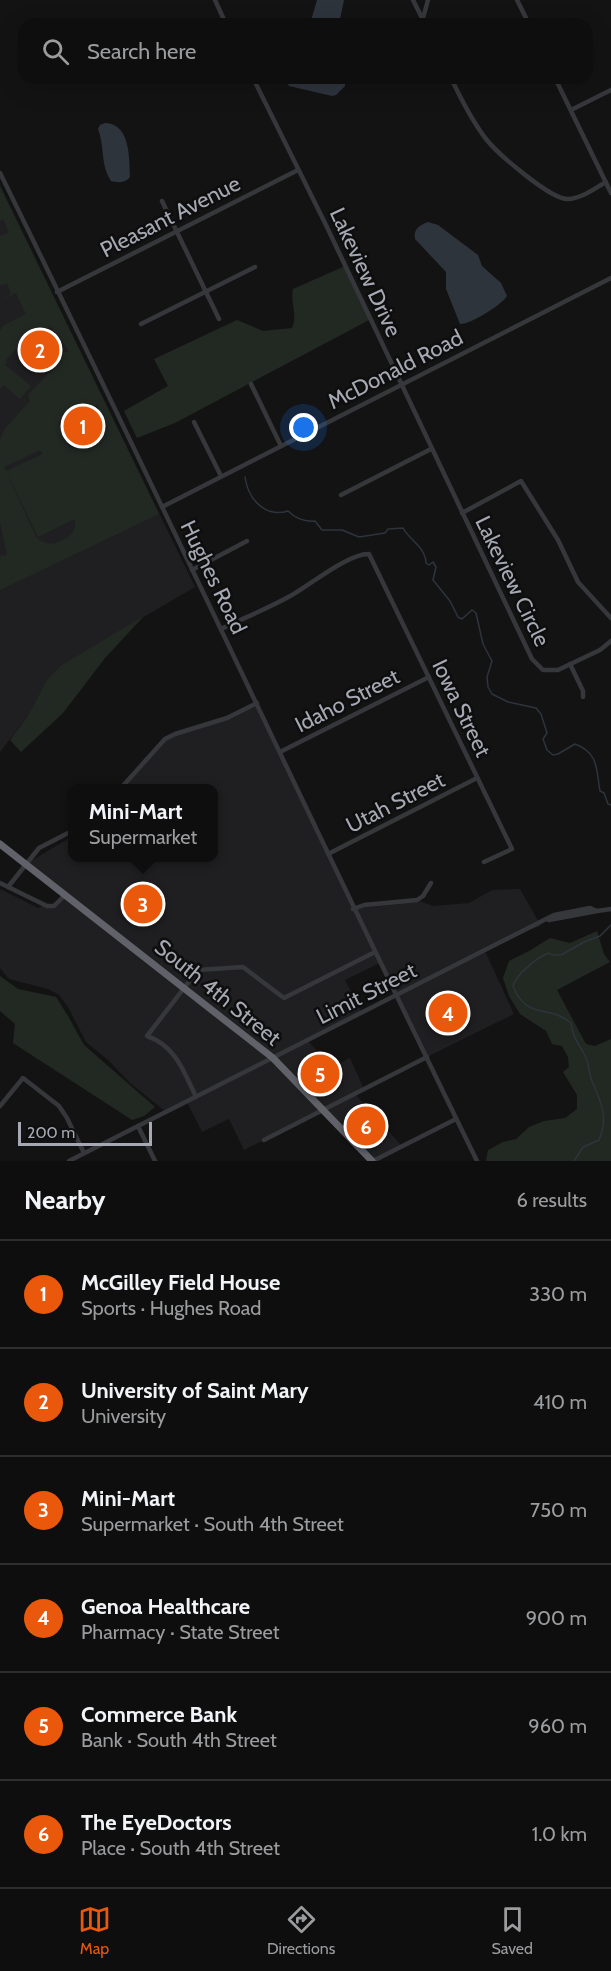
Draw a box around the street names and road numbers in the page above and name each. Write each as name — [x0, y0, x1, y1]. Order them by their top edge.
street label: Pleasant Avenue — [96, 170, 245, 263]
street label: Lakeview Drive — [324, 203, 407, 341]
street label: McDonald Road — [323, 324, 467, 415]
street label: Lakeview Circle — [469, 512, 556, 651]
street label: Hughes Road — [175, 516, 253, 638]
street label: Iowa Street — [426, 655, 497, 762]
street label: Idaho Street — [290, 662, 404, 738]
street label: Utah Street — [341, 766, 450, 839]
street label: South 4th Street — [149, 933, 287, 1052]
street label: Limit Street — [312, 957, 421, 1030]

